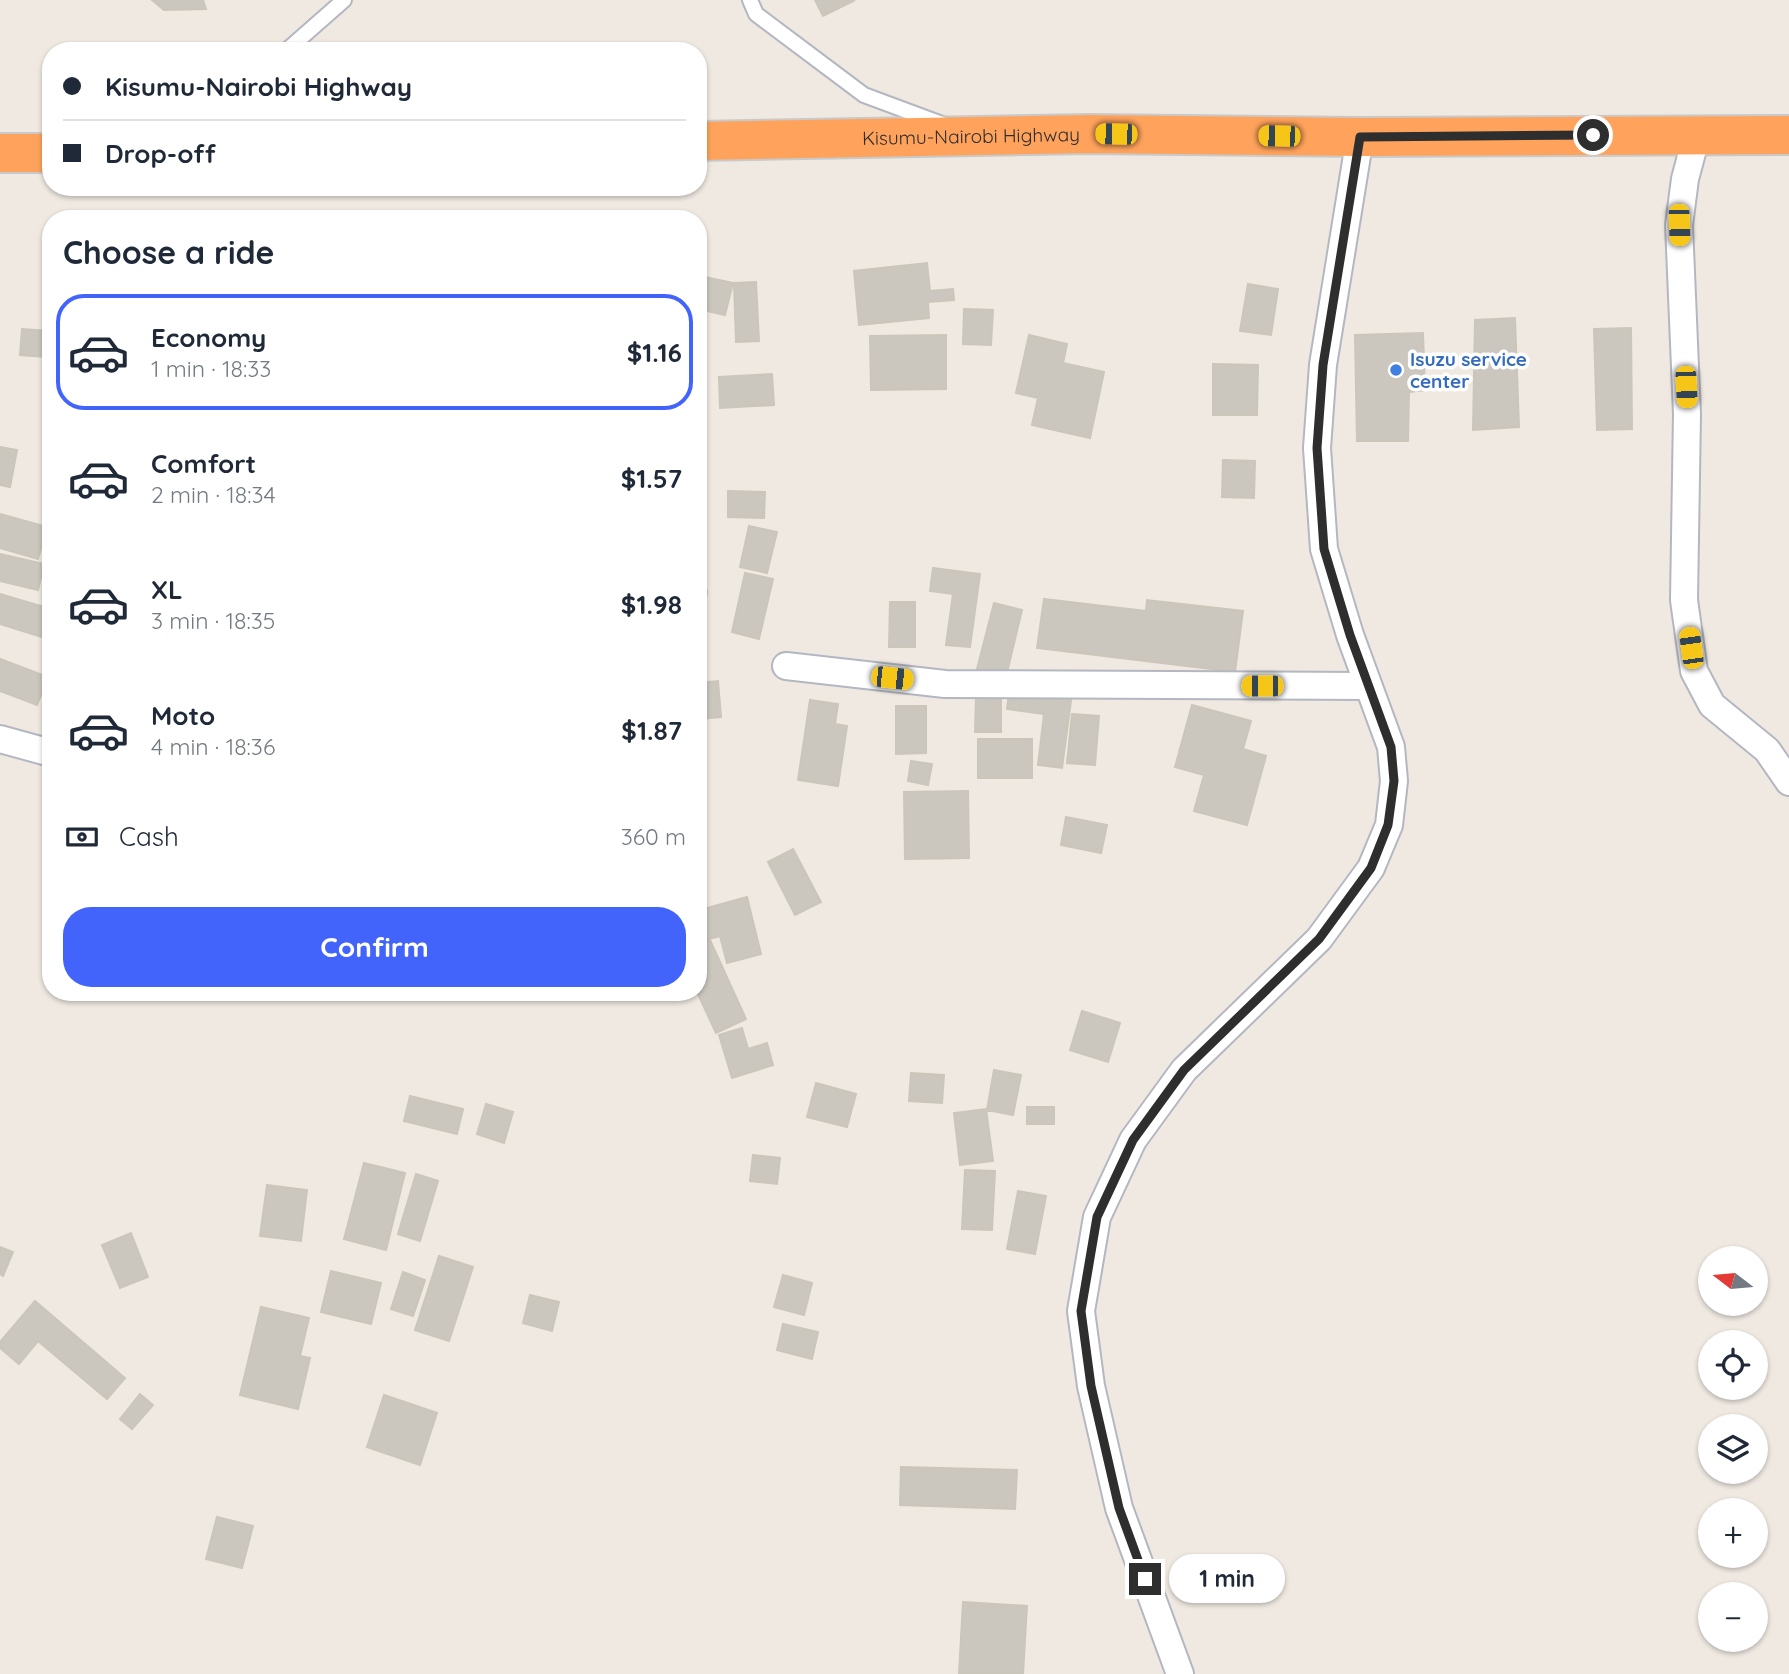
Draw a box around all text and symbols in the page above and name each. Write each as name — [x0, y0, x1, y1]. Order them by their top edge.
text: Kisumu-Nairobi Highway — [105, 70, 412, 103]
route start — [1577, 119, 1609, 151]
street label: Kisumu-Nairobi Highway — [862, 122, 1080, 150]
car — [1095, 123, 1138, 145]
car — [1258, 125, 1301, 147]
text: Drop-off — [105, 137, 216, 170]
car — [1668, 204, 1691, 246]
text: Choose a ride — [63, 232, 275, 272]
icon: car — [67, 321, 130, 384]
text: Economy — [151, 321, 266, 354]
text: $1.16 — [627, 336, 682, 369]
place label: Isuzu service center — [1410, 347, 1527, 393]
text: 1 min · 18:33 — [151, 354, 271, 383]
marker: Isuzu service center — [1388, 362, 1404, 378]
car — [1675, 365, 1698, 409]
icon: car — [67, 447, 130, 510]
text: Comfort — [151, 447, 256, 480]
text: $1.57 — [621, 462, 682, 495]
text: 2 min · 18:34 — [151, 480, 276, 509]
icon: car — [67, 573, 130, 636]
text: XL — [151, 573, 183, 606]
text: $1.98 — [621, 588, 682, 621]
text: 3 min · 18:35 — [151, 606, 275, 635]
car — [1678, 626, 1705, 670]
car — [871, 665, 914, 691]
car — [1242, 676, 1284, 697]
icon: car — [67, 699, 130, 762]
text: Moto — [151, 699, 215, 732]
text: $1.87 — [621, 714, 682, 747]
text: 4 min · 18:36 — [151, 732, 275, 761]
icon: cash — [63, 818, 101, 856]
text: Cash — [119, 820, 179, 853]
text: 360 m — [621, 822, 686, 851]
button: Confirm — [63, 907, 686, 987]
north arrow — [1698, 1246, 1768, 1316]
map controls — [1698, 1246, 1768, 1652]
button: locate — [1698, 1330, 1768, 1400]
button: layers — [1698, 1414, 1768, 1484]
button: + — [1698, 1498, 1768, 1568]
callout: 1 min — [1170, 1554, 1285, 1604]
route end — [1129, 1563, 1161, 1595]
text: 1 min — [1199, 1564, 1255, 1593]
button: − — [1698, 1582, 1768, 1652]

